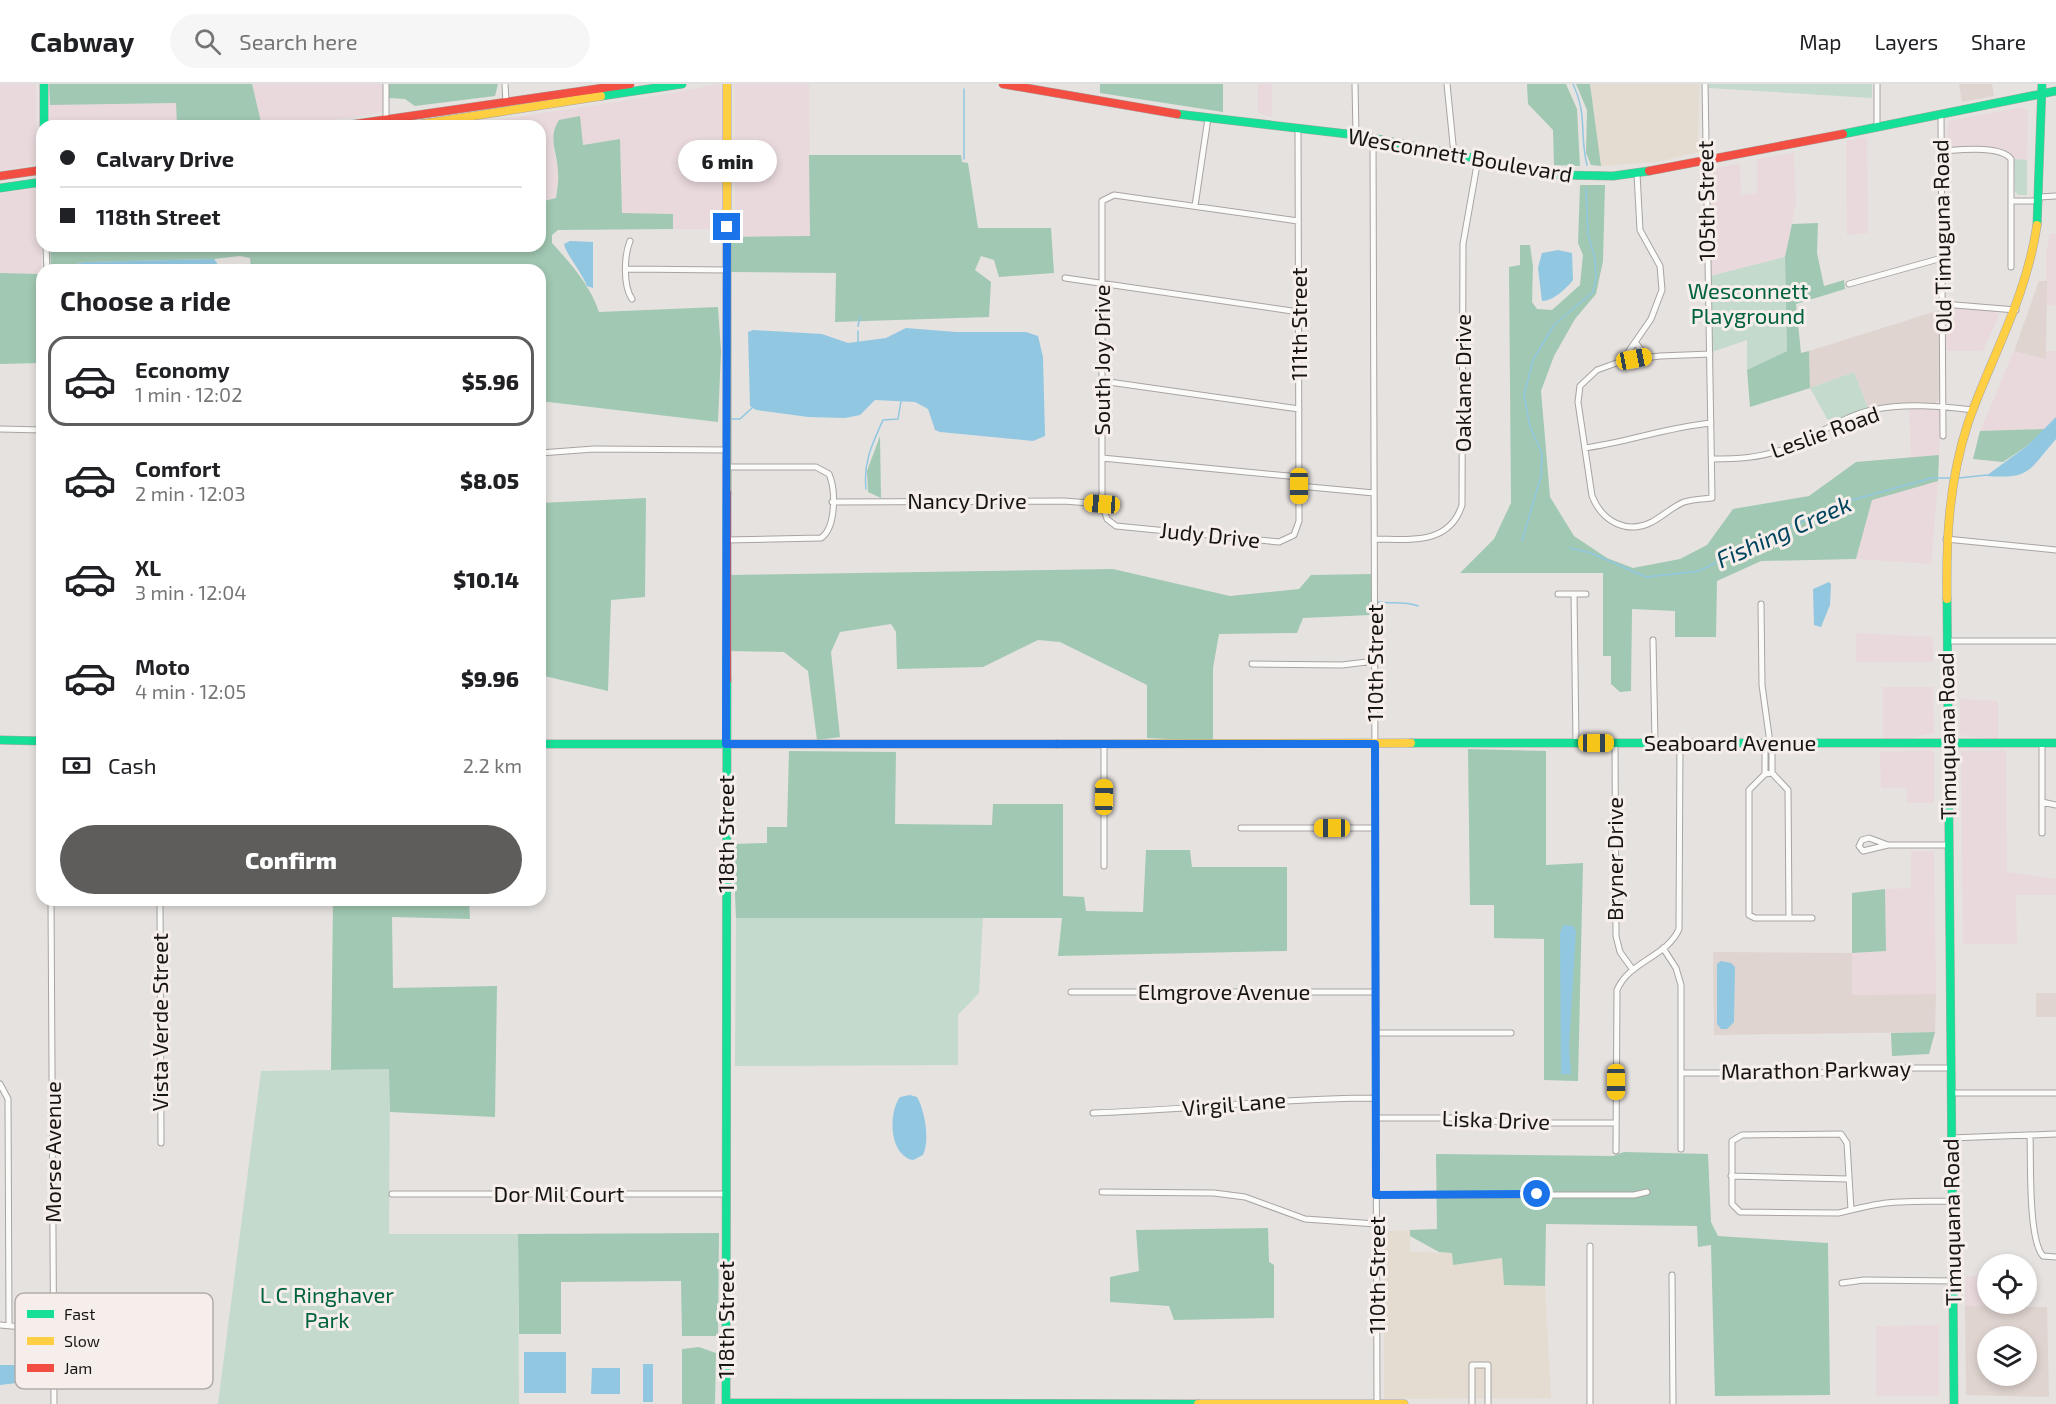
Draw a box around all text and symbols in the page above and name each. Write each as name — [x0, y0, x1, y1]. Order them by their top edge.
search box — [170, 14, 590, 68]
text: Cabway — [30, 24, 134, 58]
icon: search — [191, 25, 224, 58]
text: Search here — [239, 28, 357, 54]
text: Map — [1799, 29, 1841, 54]
text: Layers — [1874, 29, 1938, 54]
text: Share — [1971, 29, 2026, 54]
street label: Wesconnett Boulevard — [1346, 121, 1574, 187]
street label: Old Timuguna Road — [1926, 139, 1956, 333]
callout: 6 min — [678, 140, 777, 182]
street label: 105th Street — [1691, 140, 1719, 262]
text: Calvary Drive — [96, 145, 234, 171]
text: 6 min — [702, 149, 753, 173]
text: 118th Street — [96, 203, 221, 229]
route end — [713, 213, 740, 240]
street label: 111th Street — [1285, 267, 1311, 381]
park label: Wesconnett Playground — [1688, 277, 1808, 328]
text: Choose a ride — [60, 284, 231, 316]
street label: South Joy Drive — [1088, 284, 1114, 436]
street label: Oaklane Drive — [1449, 314, 1475, 452]
car — [1615, 347, 1653, 371]
icon: car — [63, 354, 117, 408]
text: Economy — [135, 356, 230, 382]
text: $5.96 — [462, 368, 519, 394]
text: 1 min · 12:02 — [135, 382, 242, 406]
street label: Leslie Road — [1767, 399, 1882, 463]
icon: car — [63, 453, 117, 507]
text: Comfort — [135, 455, 220, 481]
text: $8.05 — [460, 467, 519, 493]
car — [1290, 468, 1308, 504]
text: 2 min · 12:03 — [135, 481, 246, 505]
street label: Nancy Drive — [907, 487, 1027, 513]
water label: Fishing Creek — [1711, 488, 1855, 573]
car — [1083, 494, 1121, 514]
street label: Judy Drive — [1159, 516, 1262, 552]
icon: car — [63, 552, 117, 606]
text: XL — [135, 554, 161, 580]
text: $10.14 — [453, 566, 519, 592]
text: 3 min · 12:04 — [135, 580, 247, 604]
street label: 110th Street — [1361, 604, 1387, 722]
icon: car — [63, 651, 117, 705]
street label: Timuquana Road — [1932, 652, 1960, 820]
text: Moto — [135, 653, 190, 679]
text: $9.96 — [461, 665, 519, 691]
text: 4 min · 12:05 — [135, 679, 246, 703]
street label: Seaboard Avenue — [1644, 729, 1816, 755]
car — [1578, 734, 1614, 752]
icon: cash — [60, 749, 93, 782]
text: Cash — [108, 752, 157, 778]
text: 2.2 km — [463, 753, 522, 777]
street label: 118th Street — [712, 775, 738, 893]
car — [1095, 779, 1113, 815]
street label: Bryner Drive — [1601, 797, 1627, 921]
car — [1314, 819, 1350, 837]
button: Confirm — [60, 825, 522, 894]
street label: Vista Verde Street — [146, 933, 172, 1111]
street label: Elmgrove Avenue — [1138, 978, 1310, 1004]
street label: Marathon Parkway — [1721, 1054, 1912, 1084]
car — [1607, 1064, 1625, 1100]
street label: Morse Avenue — [39, 1081, 65, 1223]
street label: Virgil Lane — [1181, 1086, 1287, 1120]
street label: Liska Drive — [1441, 1104, 1551, 1134]
street label: Timuquana Road — [1937, 1138, 1965, 1306]
street label: Dor Mil Court — [494, 1180, 624, 1206]
route start — [1523, 1180, 1550, 1207]
street label: 110th Street — [1363, 1216, 1389, 1334]
map controls — [1977, 1254, 2037, 1386]
button: locate — [1977, 1254, 2037, 1314]
street label: 118th Street — [712, 1261, 738, 1379]
park label: L C Ringhaver Park — [260, 1281, 394, 1332]
legend — [15, 1293, 213, 1389]
text: Fast — [64, 1304, 95, 1323]
button: layers — [1977, 1326, 2037, 1386]
text: Slow — [64, 1331, 100, 1350]
text: Jam — [64, 1358, 92, 1377]

